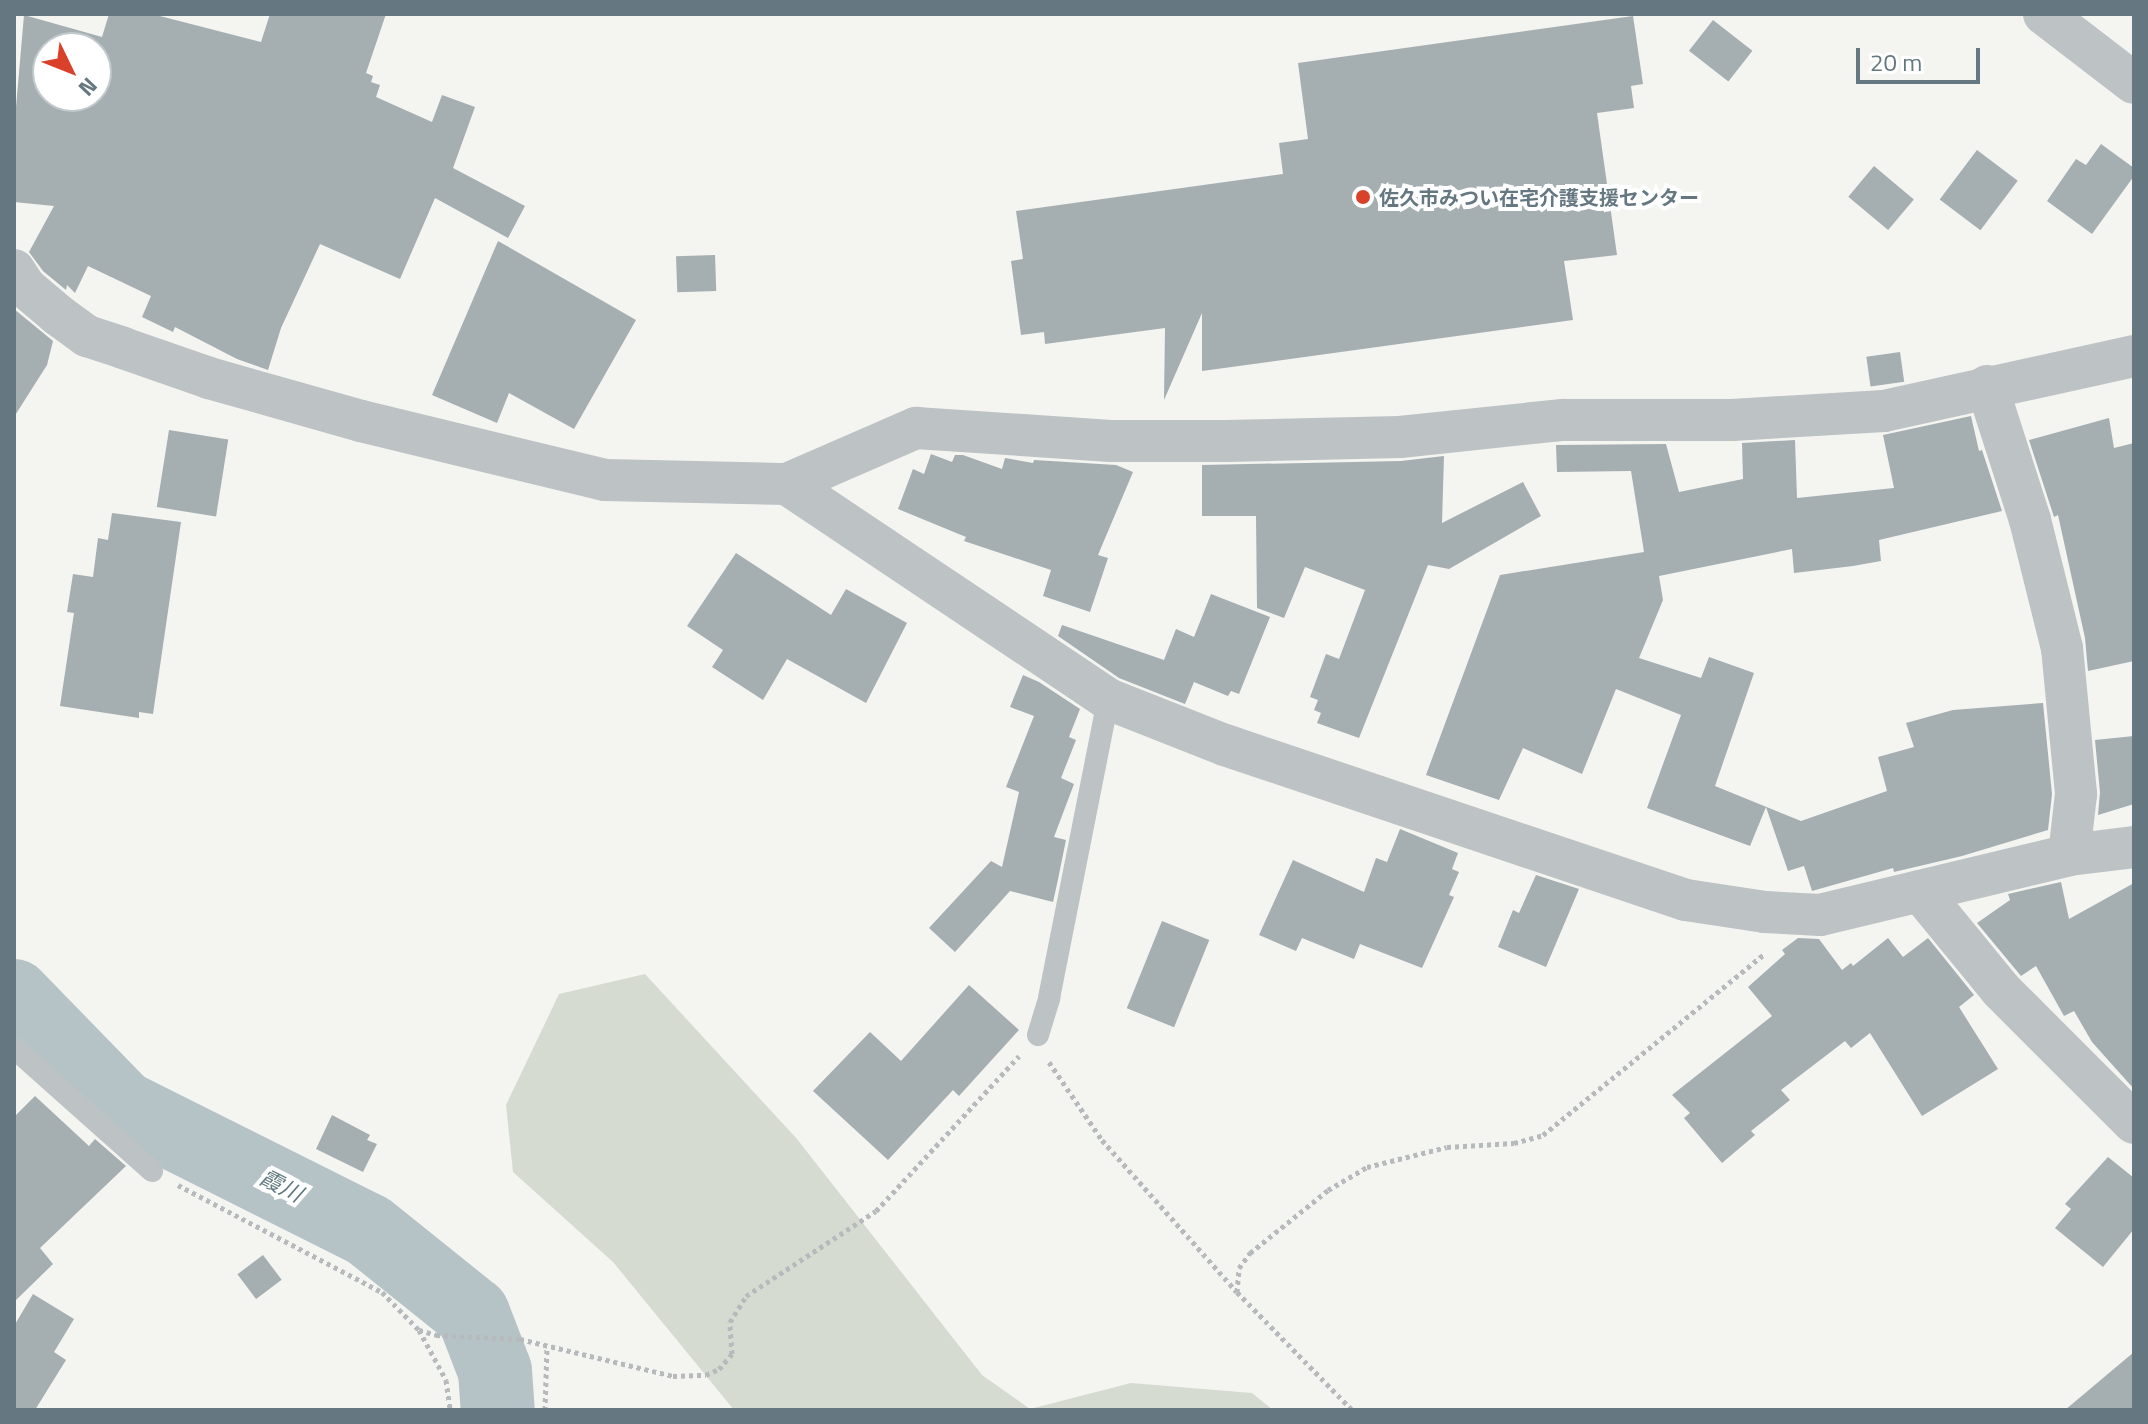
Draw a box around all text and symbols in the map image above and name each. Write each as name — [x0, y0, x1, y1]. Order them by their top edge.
north arrow — [32, 32, 112, 112]
scale bar — [1860, 32, 1984, 82]
text: 20 m — [1870, 44, 1922, 80]
text: N — [70, 70, 106, 104]
place label: 佐久市みつい在宅介護支援センター — [1379, 185, 1699, 209]
marker: 佐久市みつい在宅介護支援センター — [1354, 188, 1372, 206]
water label: 霞川 — [255, 1164, 307, 1208]

